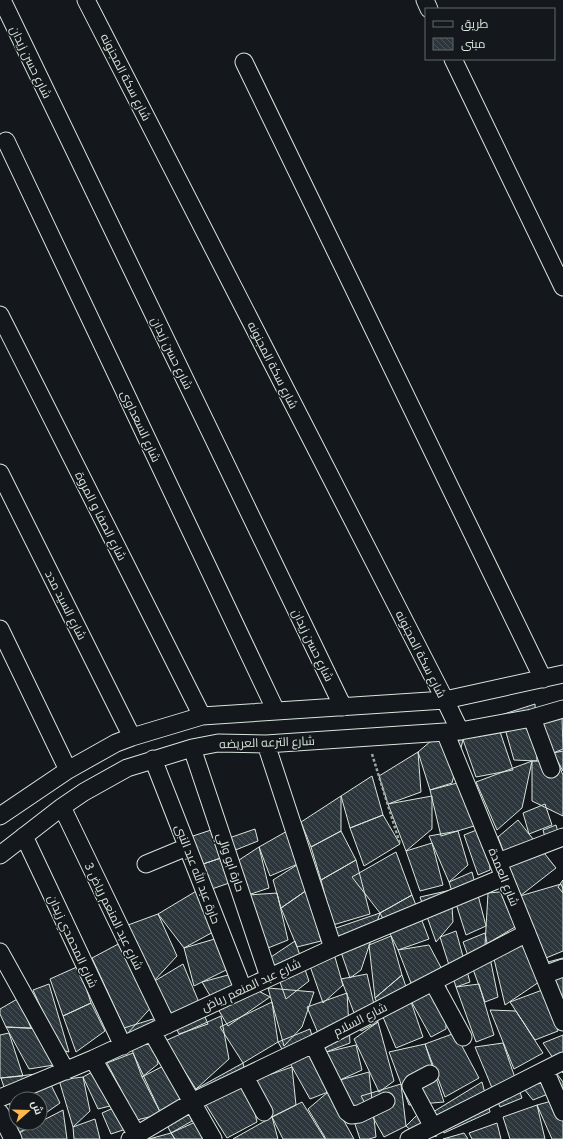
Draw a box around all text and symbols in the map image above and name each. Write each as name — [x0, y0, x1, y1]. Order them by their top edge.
legend — [425, 8, 555, 60]
text: طريق — [461, 16, 489, 31]
street label: شارع حسن زيدان — [6, 23, 55, 101]
street label: شارع سكة المجنونه — [97, 31, 155, 124]
text: مبنى — [461, 36, 486, 51]
street label: شارع حسن زيدان — [147, 314, 196, 392]
street label: شارع سكة المجنونه — [244, 319, 302, 412]
street label: شارع السعداوى — [117, 388, 164, 465]
street label: شارع الصفا و المروة — [71, 469, 130, 564]
street label: شارع السيد مدد — [41, 568, 90, 643]
street label: شارع حسن زيدان — [288, 606, 337, 684]
street label: شارع سكة المجنونه — [392, 608, 450, 701]
street label: شارع الترعه العريضه — [219, 733, 315, 752]
street label: حارة عبد الله عبد النبى — [172, 822, 224, 926]
street label: حارة ابو والي — [211, 831, 248, 894]
street label: شارع العمدة — [485, 846, 523, 909]
street label: شارع عبد المنعم رياض 3 — [81, 860, 147, 973]
street label: شارع المحمدي زيدان — [42, 892, 101, 991]
street label: شارع عبد المنعم رياض — [199, 955, 303, 1015]
street label: شارع السلام — [331, 999, 390, 1040]
north arrow — [8, 1091, 48, 1131]
text: ش — [28, 1099, 46, 1117]

